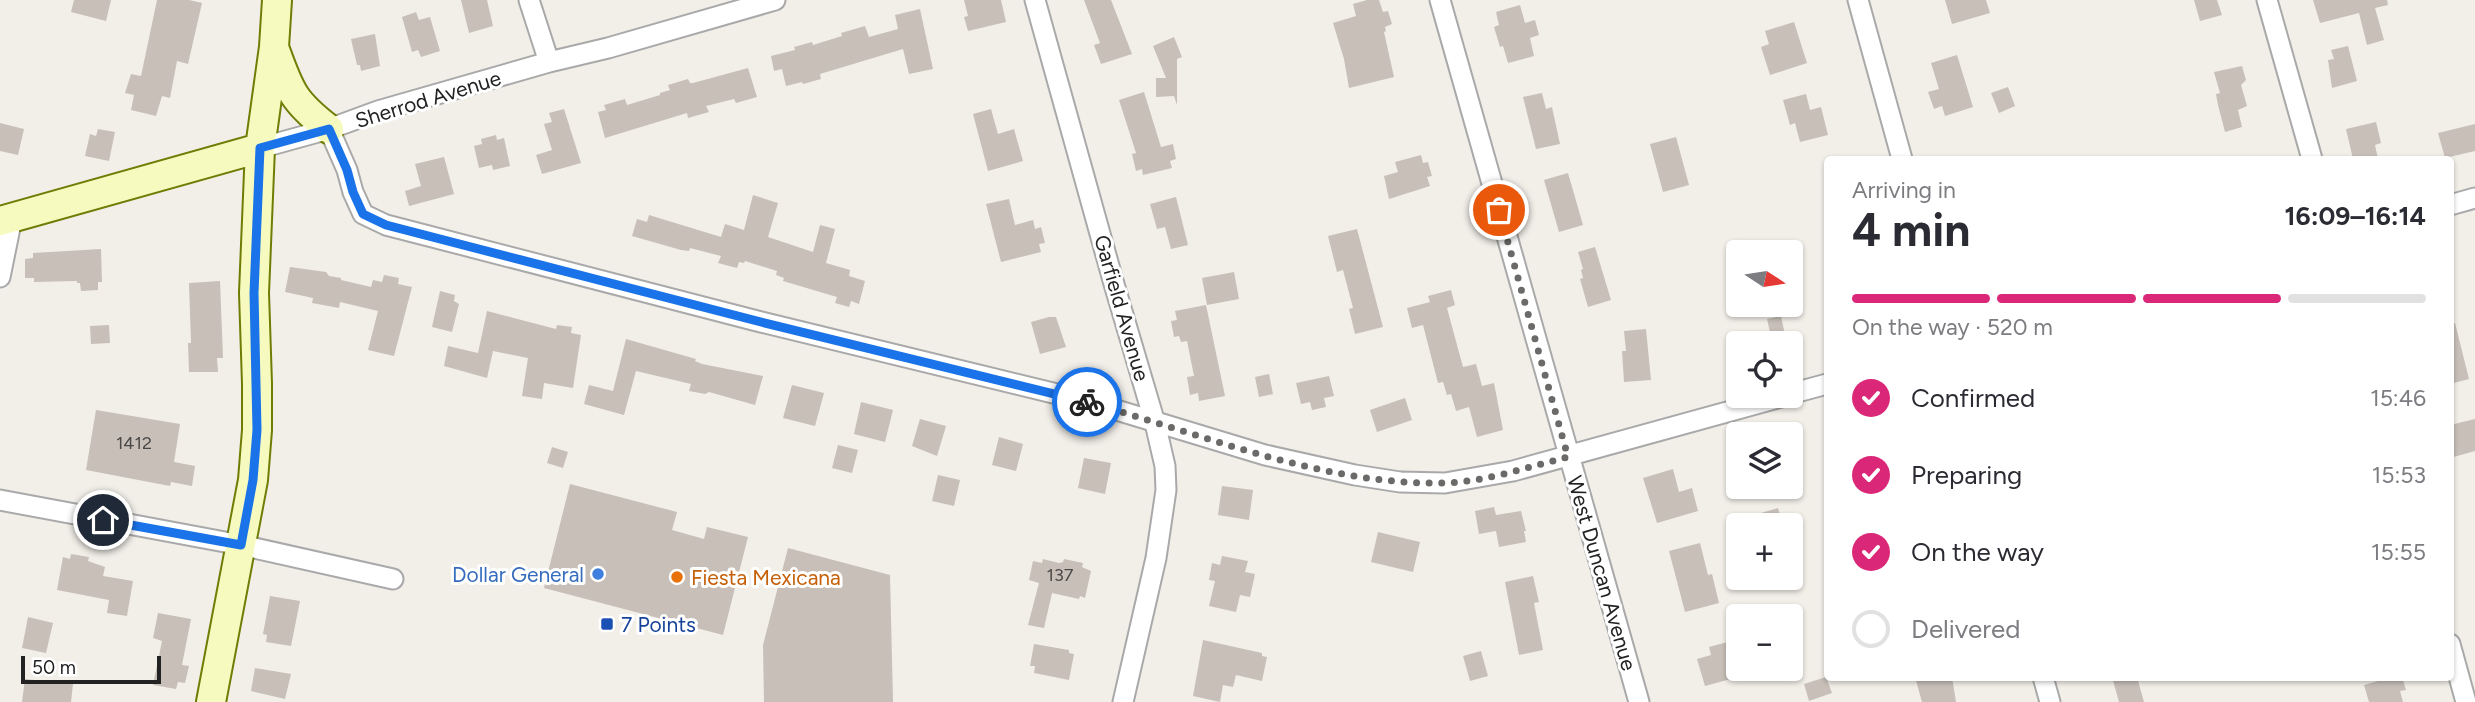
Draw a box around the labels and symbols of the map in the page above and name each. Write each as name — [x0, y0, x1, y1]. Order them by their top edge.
street label: Sherrod Avenue — [352, 65, 504, 133]
pin — [1469, 180, 1529, 240]
street label: Garfield Avenue — [1089, 232, 1155, 384]
north arrow — [1726, 240, 1802, 317]
courier — [1052, 367, 1122, 437]
house number: 1412 — [116, 432, 152, 454]
street label: West Duncan Avenue — [1562, 473, 1642, 673]
pin — [73, 490, 133, 550]
place label: Dollar General — [452, 562, 584, 587]
house number: 137 — [1047, 564, 1074, 586]
place label: Fiesta Mexicana — [691, 565, 841, 590]
marker: Dollar General — [590, 566, 606, 582]
marker: Fiesta Mexicana — [669, 569, 685, 585]
place label: 7 Points — [621, 612, 696, 637]
marker: 7 Points — [599, 616, 615, 632]
scale bar — [21, 653, 161, 685]

